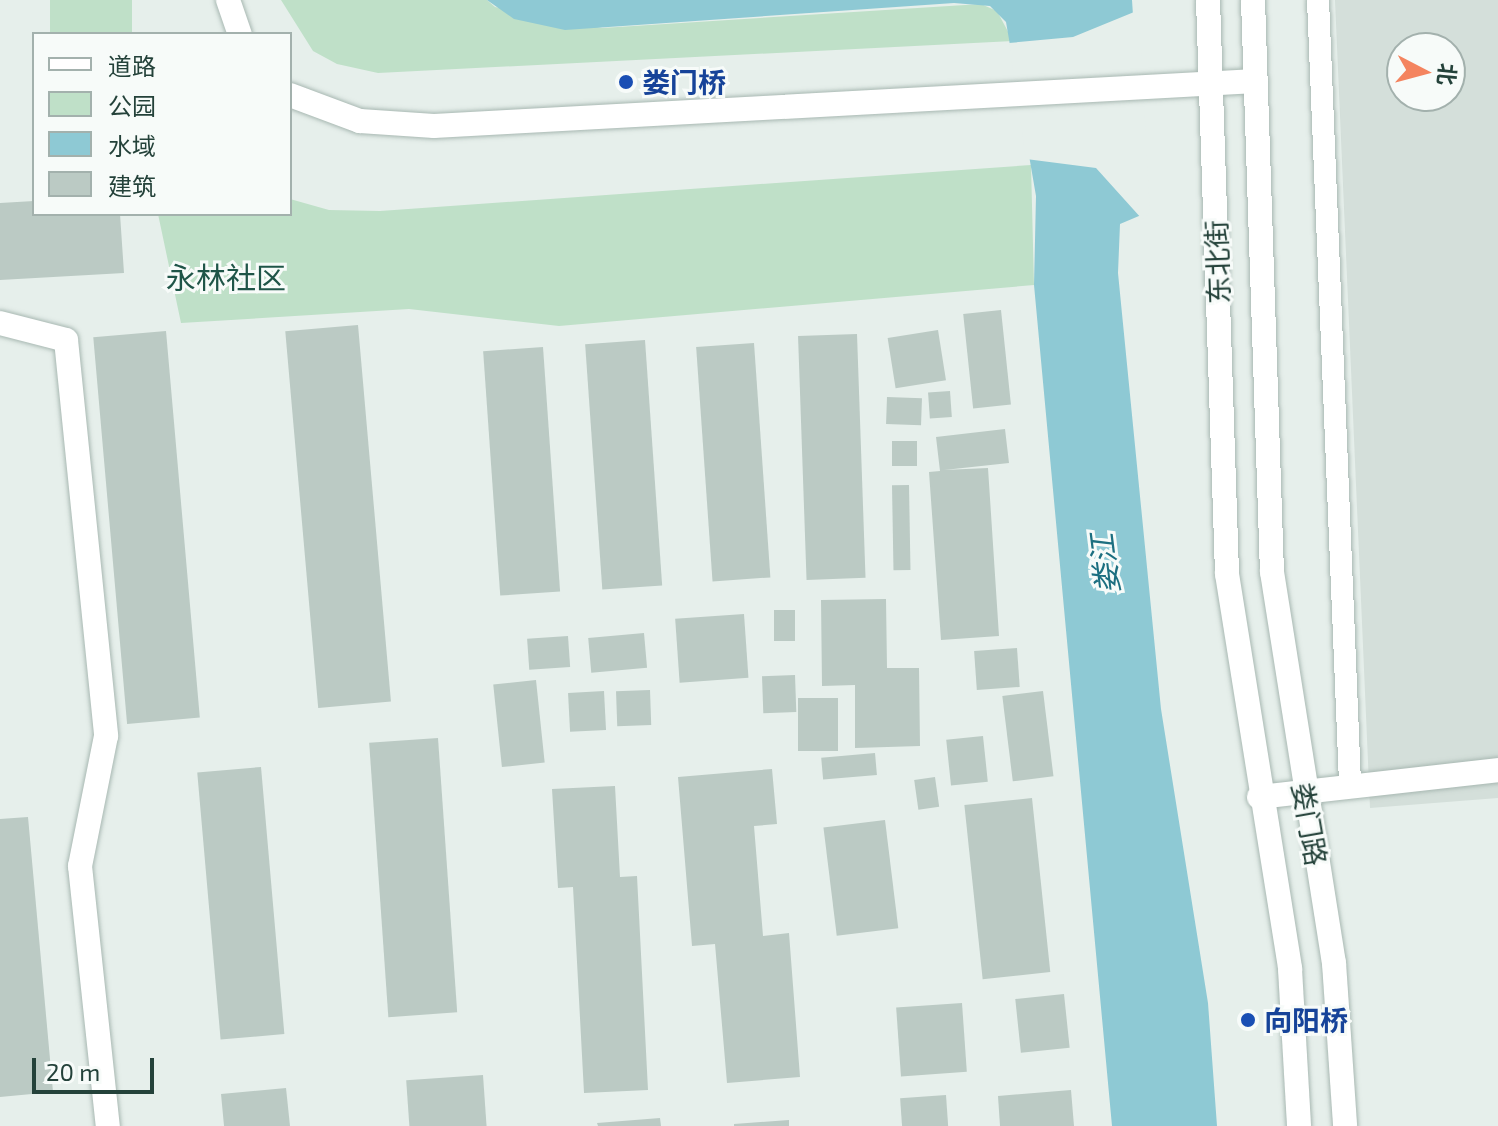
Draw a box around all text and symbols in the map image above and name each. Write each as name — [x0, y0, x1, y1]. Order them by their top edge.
legend — [32, 32, 292, 216]
north arrow — [1386, 32, 1466, 112]
text: 道路 — [108, 51, 156, 80]
text: 北 — [1434, 62, 1462, 87]
place label: 娄门桥 — [642, 65, 726, 99]
marker: 娄门桥 — [617, 73, 635, 91]
text: 公园 — [108, 91, 156, 120]
text: 水域 — [108, 131, 156, 160]
text: 建筑 — [108, 171, 156, 200]
street label: 东北街 — [1199, 219, 1235, 305]
district label: 永林社区 — [166, 259, 286, 295]
water label: 娄江 — [1082, 532, 1126, 596]
street label: 娄门路 — [1286, 780, 1334, 868]
place label: 向阳桥 — [1264, 1003, 1348, 1037]
marker: 向阳桥 — [1239, 1011, 1257, 1029]
scale bar — [36, 1042, 158, 1092]
text: 20 m — [46, 1057, 100, 1086]

